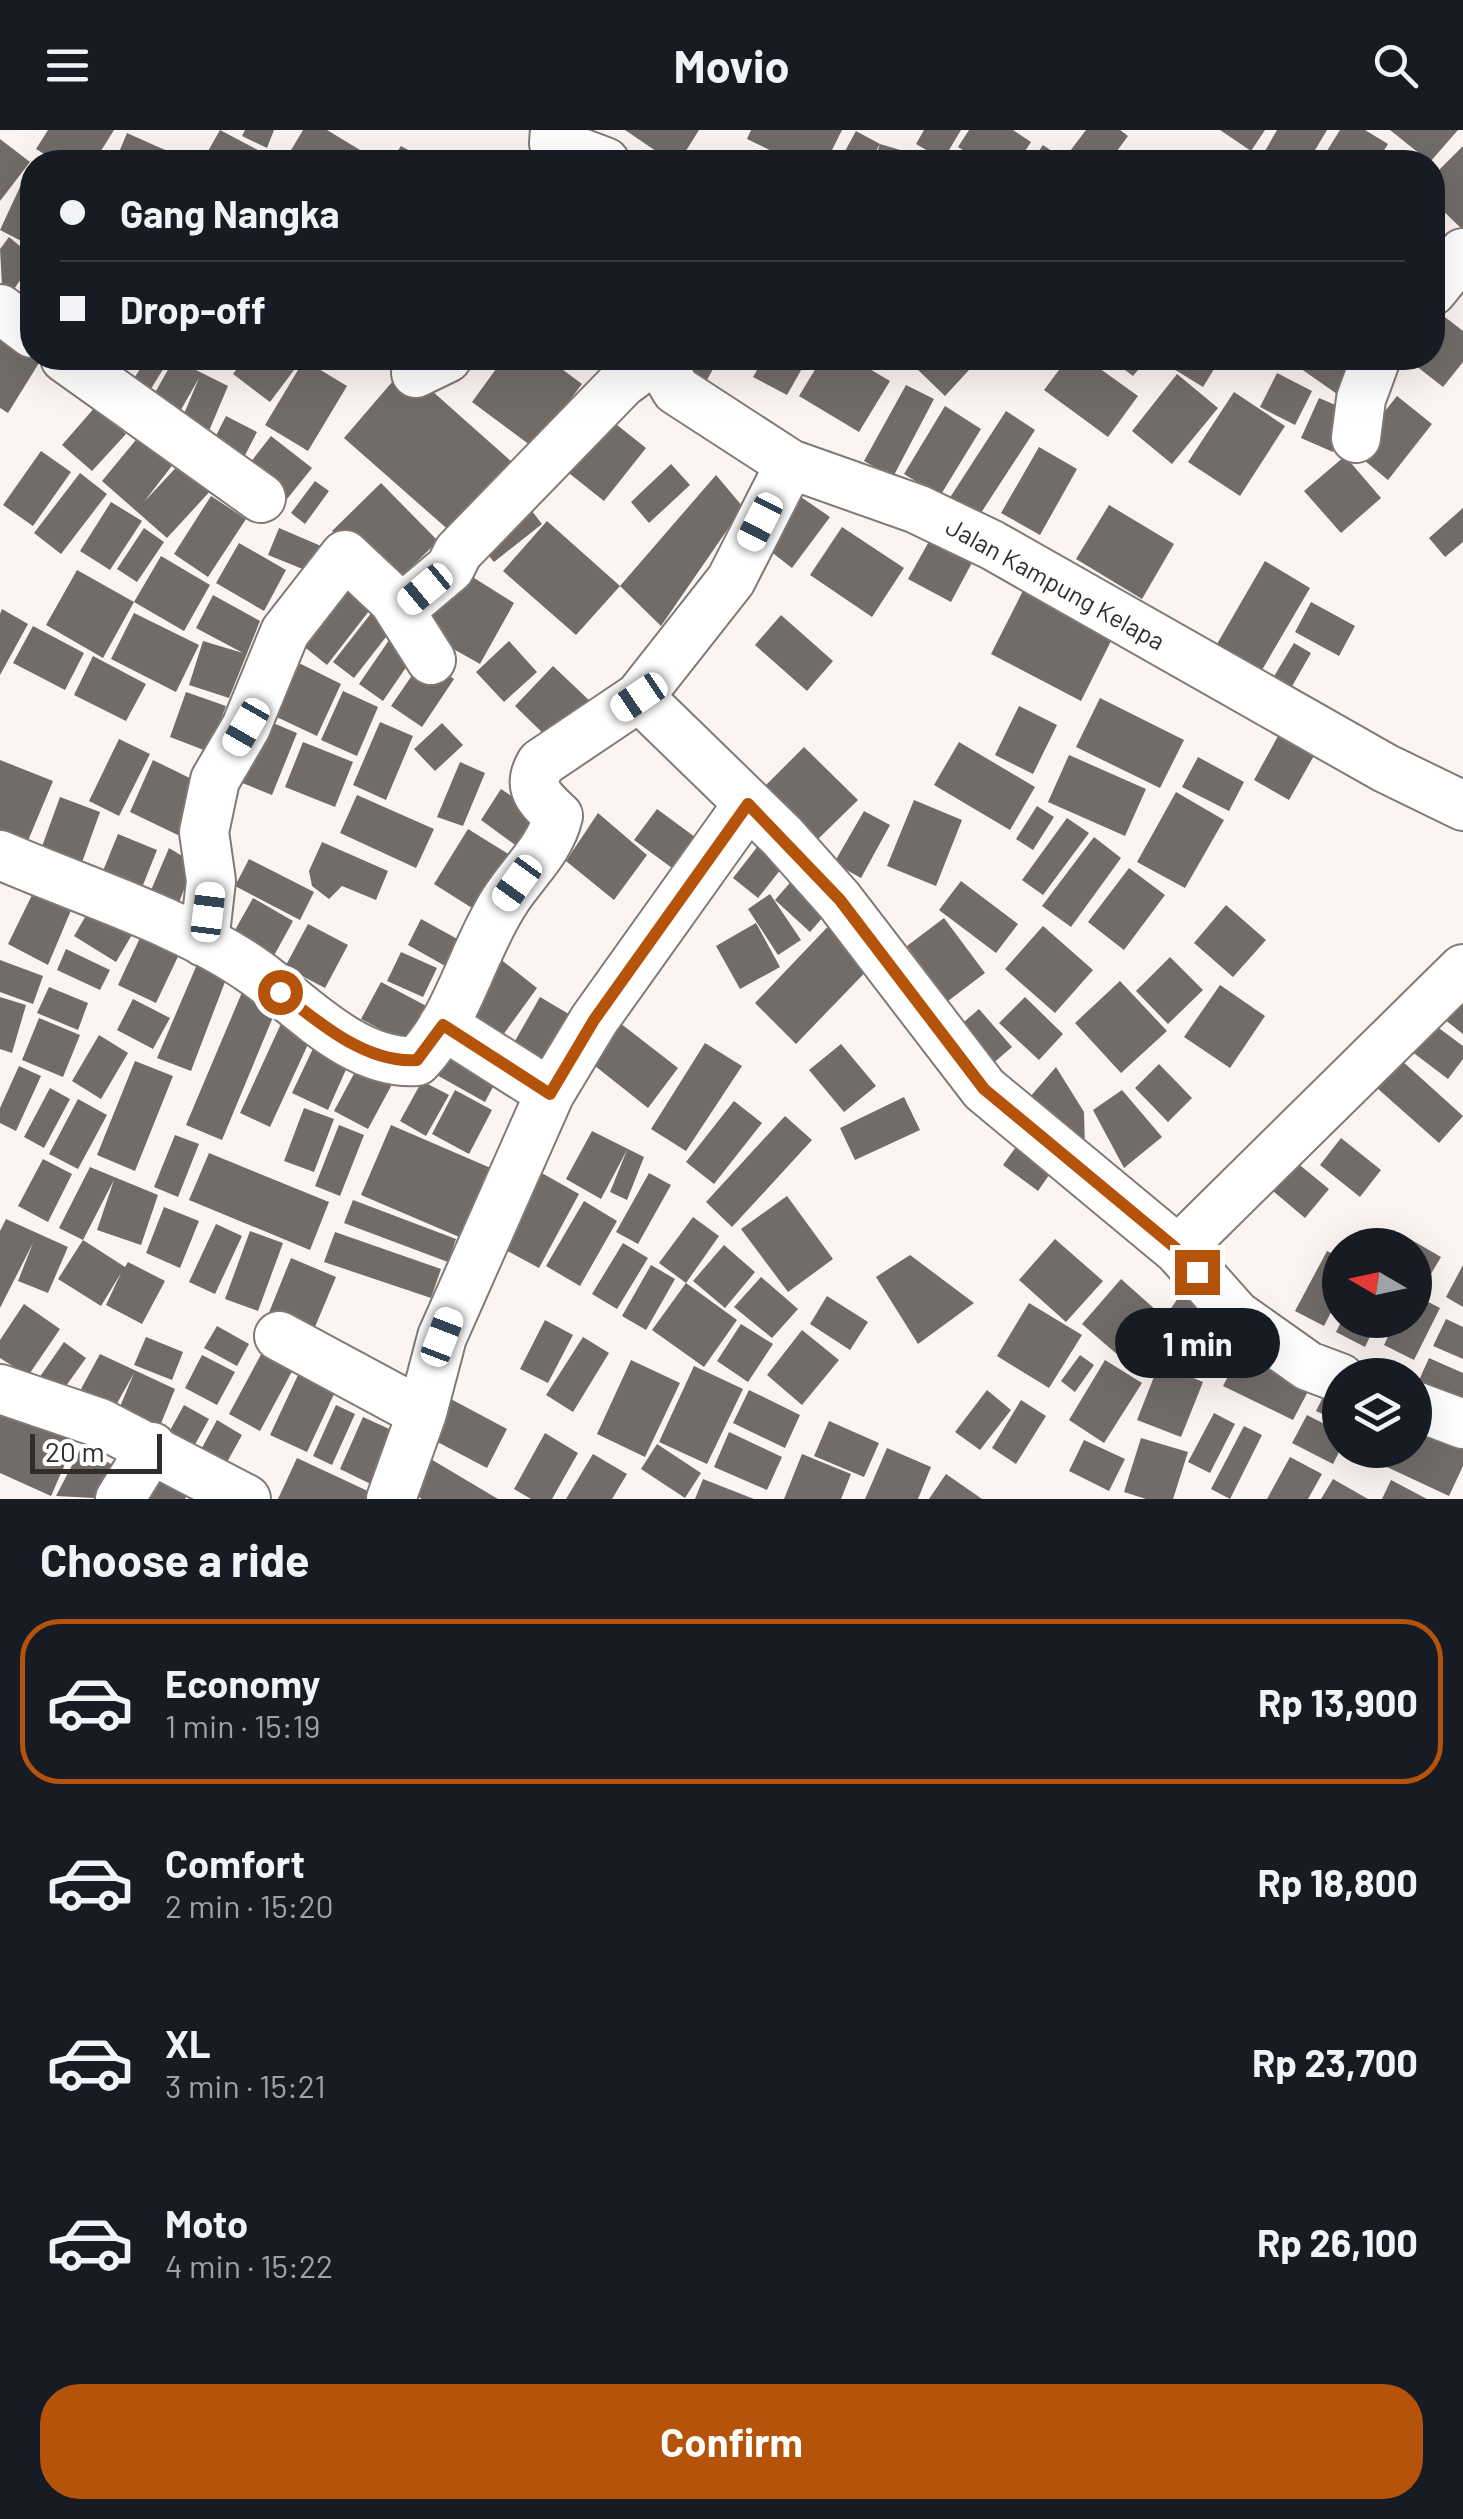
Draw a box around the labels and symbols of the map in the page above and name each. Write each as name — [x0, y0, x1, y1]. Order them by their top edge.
car — [733, 488, 787, 556]
street label: Jalan Kampung Kelapa — [941, 510, 1171, 656]
car — [392, 558, 458, 620]
car — [606, 668, 672, 726]
car — [218, 694, 274, 760]
car — [487, 850, 547, 916]
car — [189, 880, 227, 944]
route start — [258, 970, 303, 1015]
north arrow — [1322, 1228, 1432, 1338]
route end — [1175, 1250, 1220, 1295]
car — [417, 1304, 467, 1370]
callout: 1 min — [1114, 1307, 1280, 1377]
scale bar — [30, 1429, 162, 1474]

